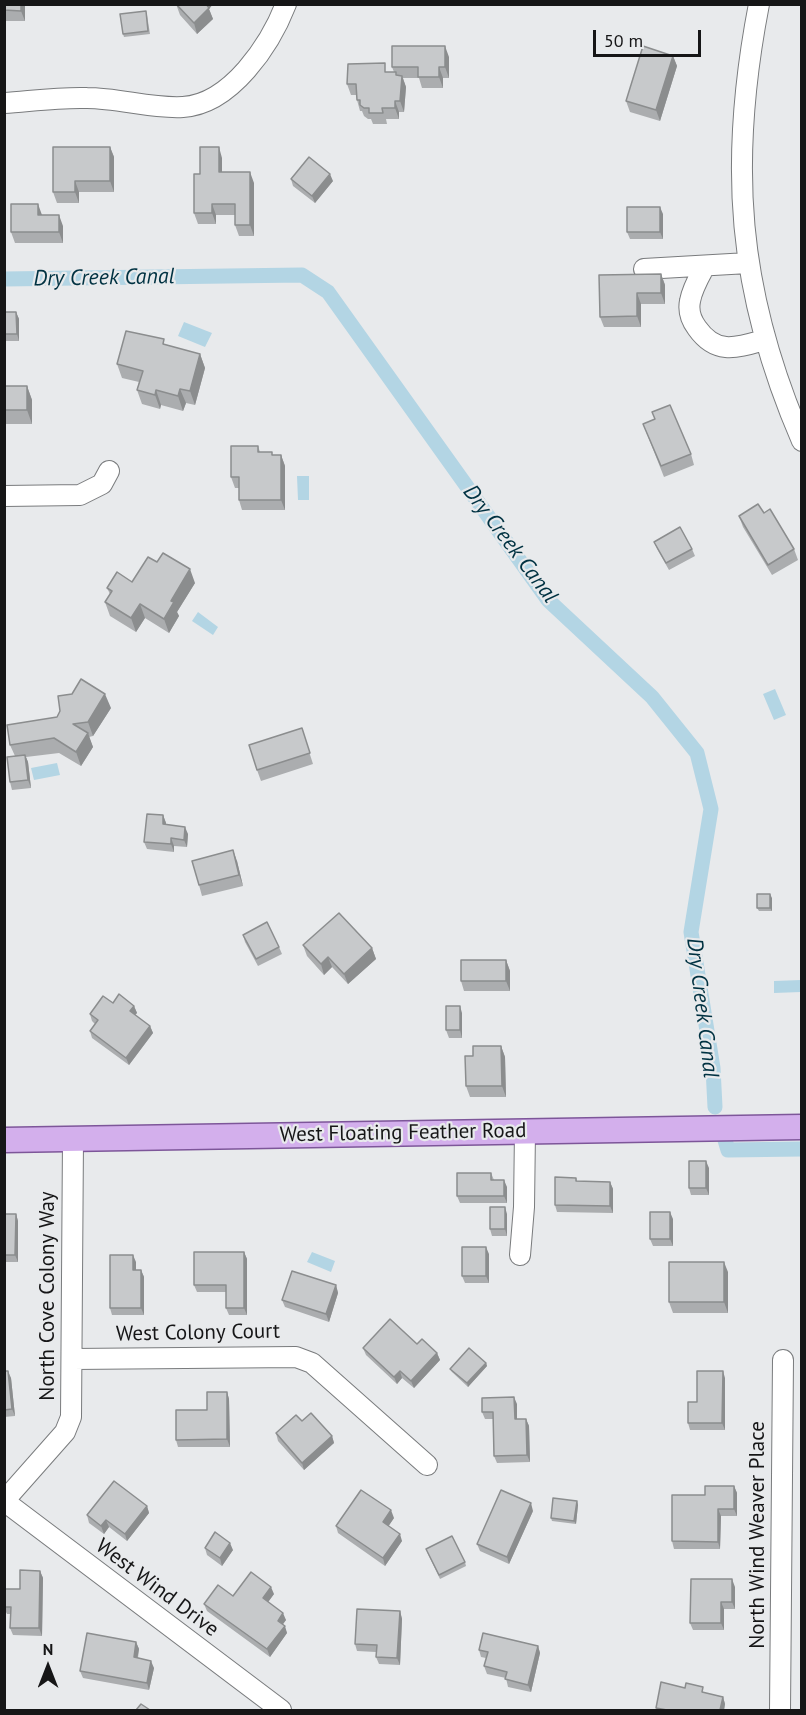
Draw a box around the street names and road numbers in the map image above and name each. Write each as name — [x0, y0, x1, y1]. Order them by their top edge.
street label: West Floating Feather Road — [279, 1118, 527, 1148]
street label: North Cove Colony Way — [35, 1191, 61, 1401]
street label: West Colony Court — [116, 1319, 280, 1347]
street label: North Wind Weaver Place — [745, 1421, 771, 1649]
street label: West Wind Drive — [91, 1534, 223, 1642]

